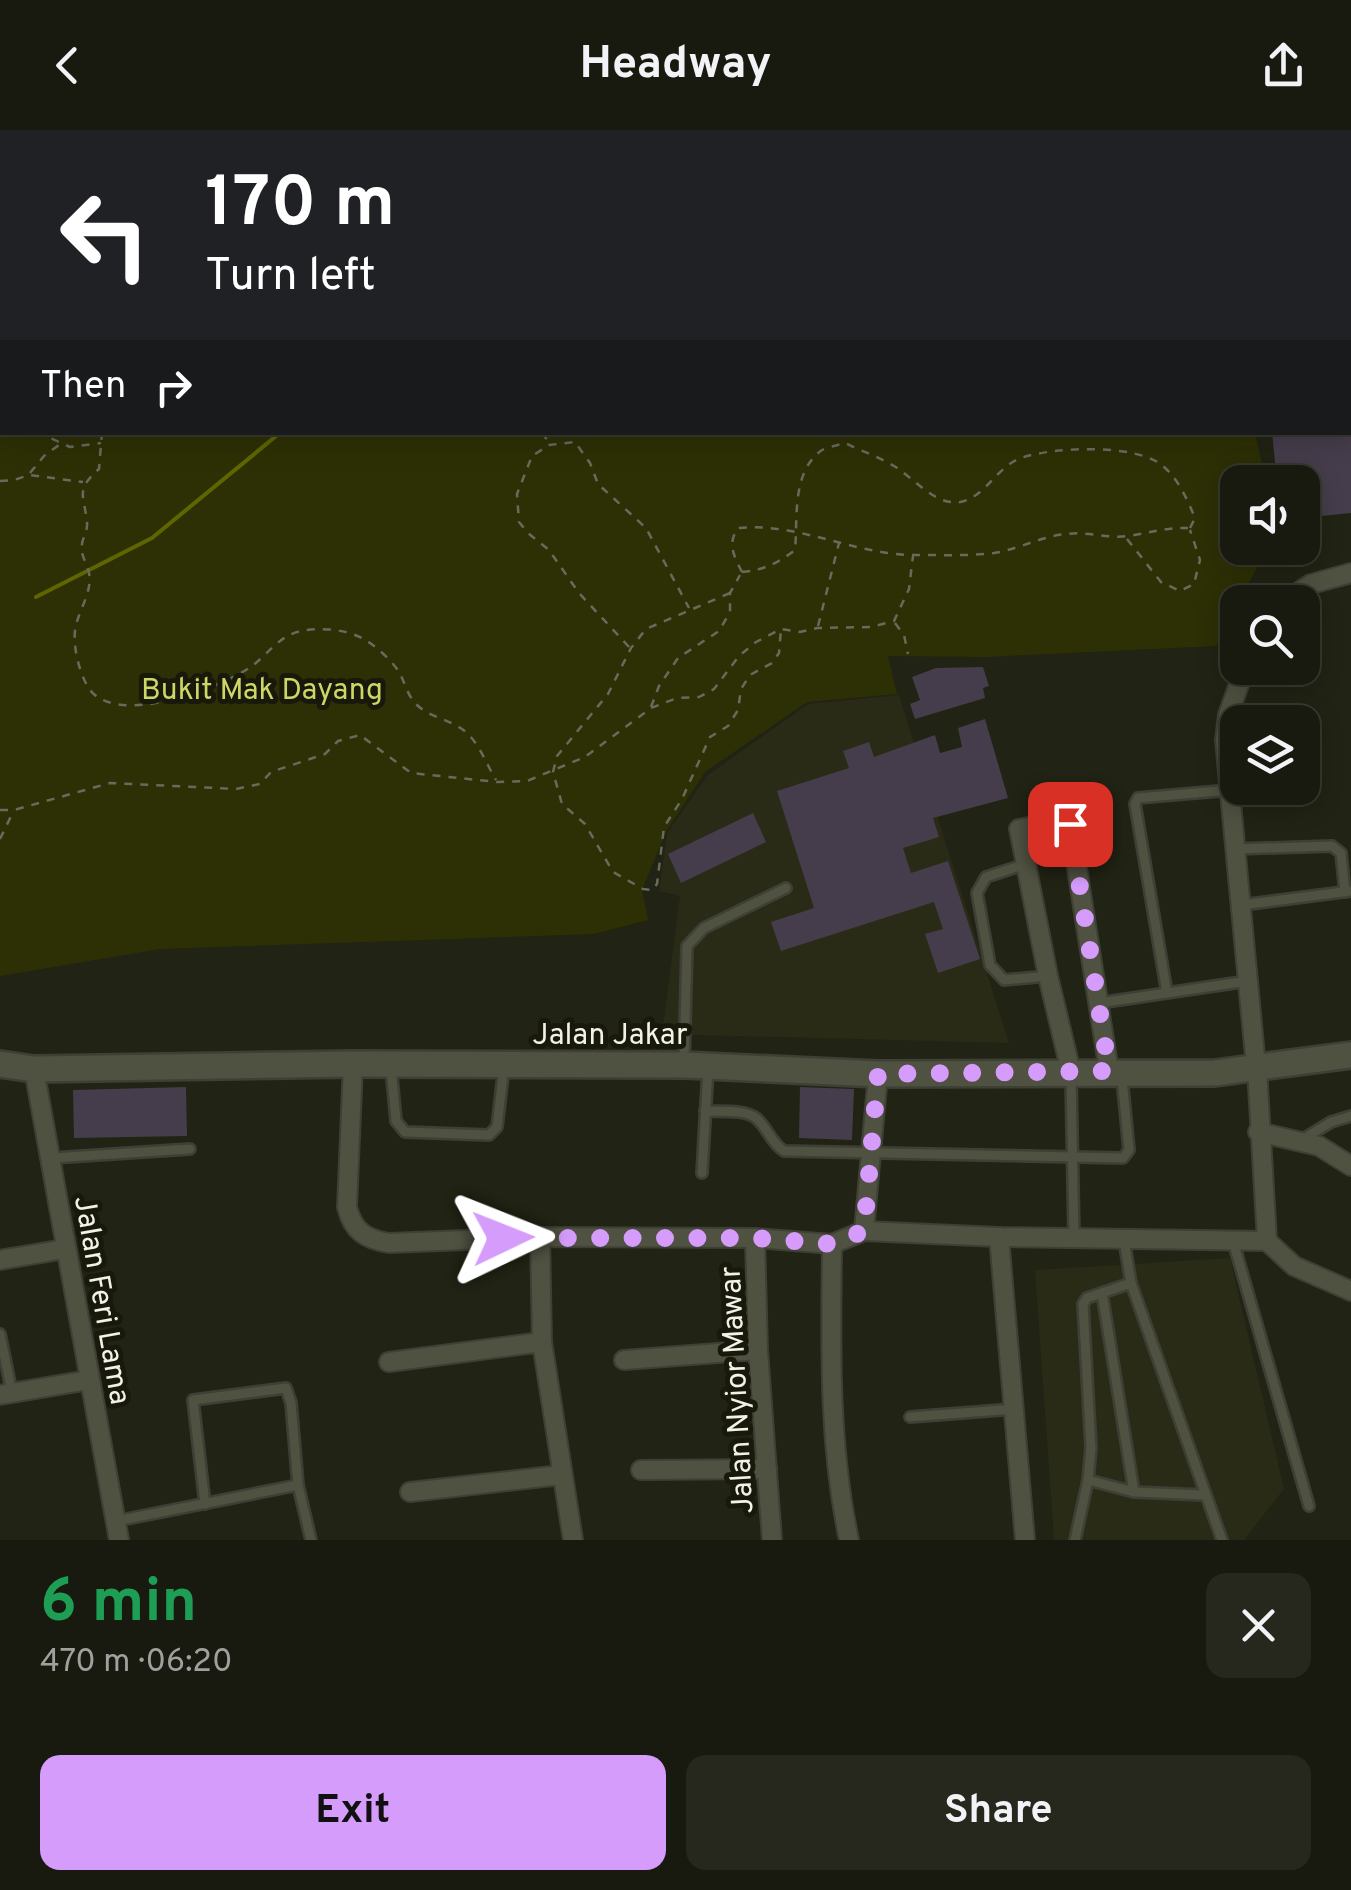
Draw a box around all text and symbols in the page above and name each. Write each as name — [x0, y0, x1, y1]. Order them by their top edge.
text: Headway — [579, 37, 772, 94]
icon: back — [40, 38, 95, 93]
icon: share — [1256, 38, 1311, 93]
text: 170 m — [205, 162, 395, 251]
icon: left — [40, 170, 170, 300]
text: Turn left — [205, 249, 376, 306]
icon: right — [146, 360, 201, 415]
text: Then — [40, 363, 126, 412]
map controls — [1220, 465, 1320, 805]
button: sound — [1220, 465, 1320, 565]
button: search — [1220, 585, 1320, 685]
park label: Bukit Mak Dayang — [141, 673, 383, 710]
button: layers — [1220, 705, 1320, 805]
pin — [1028, 782, 1113, 867]
icon: arrive — [1043, 797, 1098, 852]
street label: Jalan Jakar — [532, 1018, 688, 1055]
position arrow — [451, 1186, 555, 1290]
street label: Jalan Feri Lama — [64, 1193, 137, 1408]
street label: Jalan Nyior Mawar — [714, 1265, 763, 1515]
text: 6 min — [40, 1567, 197, 1643]
button: close — [1206, 1573, 1311, 1678]
text: 470 m · 06:20 — [40, 1643, 232, 1683]
button: Exit — [40, 1755, 666, 1870]
button: Share — [686, 1755, 1311, 1870]

